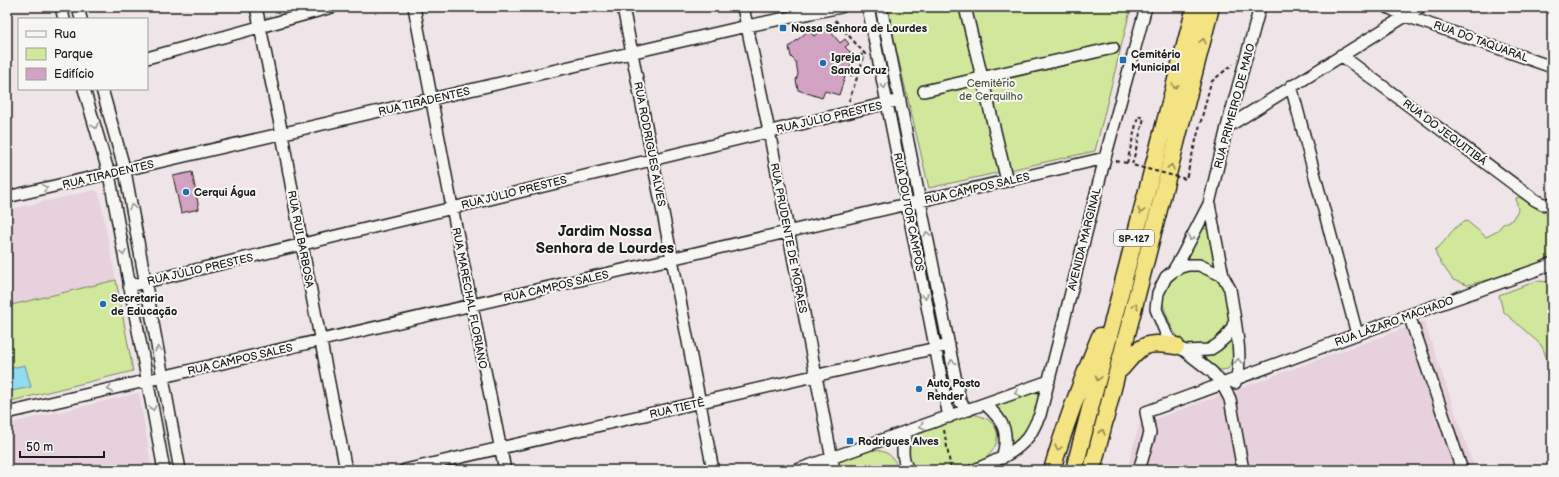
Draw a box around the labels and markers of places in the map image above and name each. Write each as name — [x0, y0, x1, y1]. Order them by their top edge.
place label: Nossa Senhora de Lourdes — [791, 22, 928, 35]
marker: Nossa Senhora de Lourdes — [778, 23, 788, 33]
place label: Cemitério Municipal — [1131, 48, 1181, 74]
place label: Igreja Santa Cruz — [831, 51, 887, 77]
marker: Cemitério Municipal — [1118, 55, 1128, 65]
marker: Igreja Santa Cruz — [818, 58, 828, 68]
place label: Cerqui Água — [194, 185, 256, 199]
marker: Cerqui Água — [181, 187, 191, 197]
place label: Secretaria de Educação — [111, 292, 177, 318]
marker: Secretaria de Educação — [98, 299, 108, 309]
place label: Auto Posto Rehder — [926, 377, 980, 403]
marker: Auto Posto Rehder — [914, 384, 924, 394]
place label: Rodrigues Alves — [858, 435, 939, 448]
marker: Rodrigues Alves — [845, 436, 855, 446]

